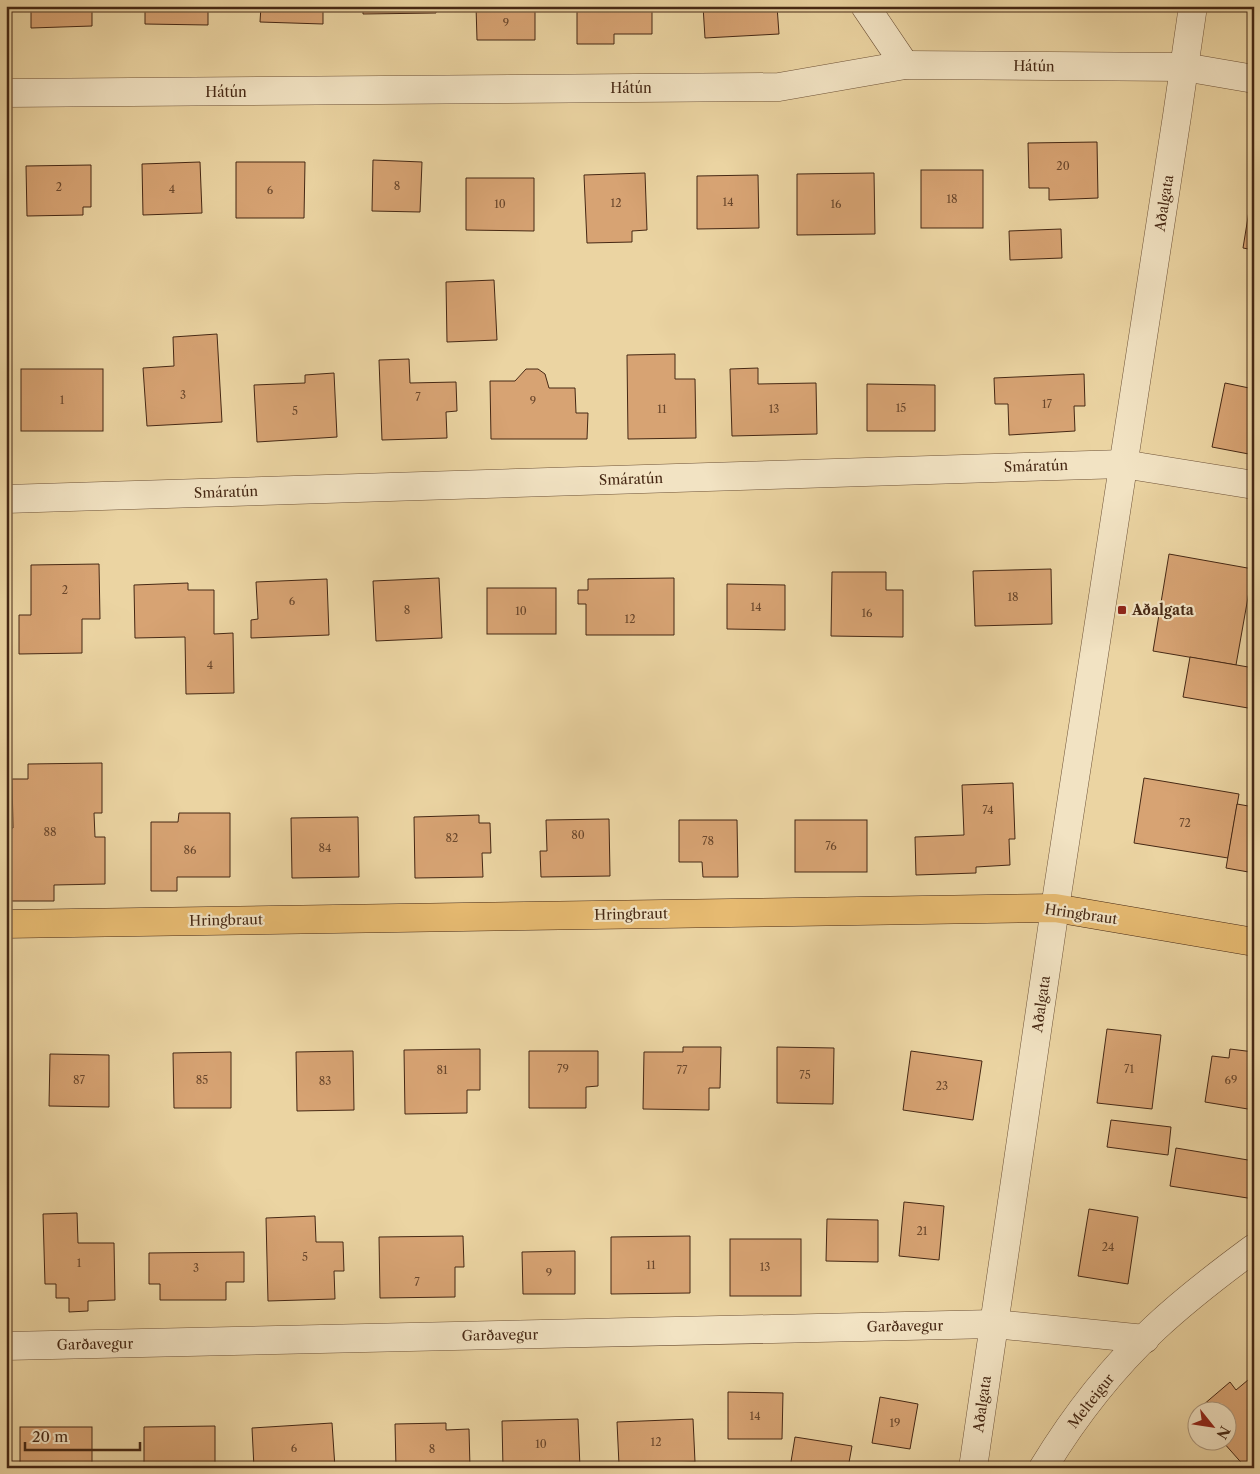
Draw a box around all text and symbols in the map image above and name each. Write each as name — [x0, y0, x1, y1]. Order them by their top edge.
house number: 9 — [503, 16, 509, 30]
street label: Hátún — [1013, 57, 1055, 75]
street label: Hátún — [610, 79, 652, 97]
street label: Hátún — [205, 83, 247, 101]
house number: 20 — [1056, 159, 1070, 173]
street label: Aðalgata — [1151, 173, 1177, 234]
house number: 8 — [394, 179, 400, 193]
house number: 2 — [56, 180, 62, 194]
house number: 4 — [169, 182, 175, 196]
house number: 6 — [267, 183, 274, 197]
house number: 18 — [946, 192, 958, 206]
house number: 14 — [723, 195, 733, 209]
house number: 12 — [611, 196, 621, 210]
house number: 10 — [494, 197, 506, 211]
house number: 16 — [830, 197, 842, 211]
house number: 3 — [180, 388, 186, 402]
house number: 7 — [415, 390, 421, 404]
house number: 1 — [60, 393, 65, 407]
house number: 9 — [530, 394, 536, 408]
house number: 17 — [1042, 397, 1053, 411]
house number: 15 — [896, 401, 906, 415]
house number: 11 — [657, 402, 667, 416]
house number: 13 — [769, 402, 779, 416]
house number: 5 — [292, 404, 298, 418]
street label: Smáratún — [1004, 456, 1069, 476]
street label: Smáratún — [599, 469, 664, 489]
street label: Smáratún — [194, 482, 259, 502]
house number: 2 — [62, 583, 68, 597]
house number: 18 — [1007, 590, 1019, 604]
house number: 6 — [289, 594, 296, 608]
house number: 14 — [751, 600, 761, 614]
place label: Aðalgata — [1131, 601, 1195, 619]
house number: 8 — [404, 603, 410, 617]
house number: 10 — [515, 604, 527, 618]
marker: Aðalgata — [1116, 604, 1128, 616]
house number: 16 — [861, 606, 873, 620]
house number: 12 — [625, 612, 635, 626]
house number: 4 — [207, 658, 213, 672]
house number: 74 — [982, 803, 994, 817]
house number: 72 — [1179, 816, 1191, 830]
house number: 88 — [43, 825, 57, 839]
house number: 80 — [571, 828, 585, 842]
house number: 82 — [446, 831, 458, 845]
house number: 78 — [702, 834, 714, 848]
house number: 76 — [825, 839, 837, 853]
house number: 84 — [319, 841, 331, 855]
house number: 86 — [184, 843, 197, 857]
street label: Hringbraut — [1043, 900, 1119, 928]
street label: Hringbraut — [594, 904, 668, 924]
street label: Hringbraut — [189, 910, 263, 930]
street label: Aðalgata — [1028, 974, 1054, 1034]
house number: 79 — [557, 1062, 569, 1076]
house number: 71 — [1124, 1062, 1134, 1076]
house number: 81 — [436, 1063, 448, 1077]
house number: 77 — [677, 1063, 688, 1077]
house number: 75 — [799, 1068, 811, 1082]
house number: 87 — [73, 1073, 86, 1087]
house number: 85 — [196, 1073, 208, 1087]
house number: 69 — [1225, 1073, 1237, 1087]
house number: 83 — [319, 1074, 331, 1088]
house number: 23 — [936, 1079, 948, 1093]
house number: 21 — [917, 1224, 928, 1238]
house number: 24 — [1102, 1240, 1114, 1254]
house number: 5 — [302, 1250, 308, 1264]
house number: 1 — [77, 1256, 82, 1270]
house number: 11 — [646, 1258, 656, 1272]
house number: 13 — [760, 1260, 770, 1274]
house number: 3 — [193, 1261, 199, 1275]
house number: 9 — [546, 1266, 552, 1280]
house number: 7 — [414, 1275, 420, 1289]
street label: Garðavegur — [867, 1316, 944, 1336]
street label: Garðavegur — [462, 1325, 539, 1345]
street label: Garðavegur — [57, 1334, 134, 1354]
street label: Melteigur — [1064, 1370, 1118, 1432]
street label: Aðalgata — [969, 1374, 995, 1434]
north arrow — [1188, 1402, 1238, 1452]
house number: 14 — [750, 1409, 760, 1423]
house number: 19 — [889, 1416, 901, 1430]
scale bar — [25, 1419, 140, 1451]
text: N — [1212, 1423, 1234, 1442]
text: 20 m — [32, 1427, 68, 1446]
house number: 12 — [651, 1435, 661, 1449]
house number: 10 — [535, 1437, 547, 1451]
house number: 6 — [291, 1441, 298, 1455]
house number: 8 — [429, 1442, 435, 1456]

